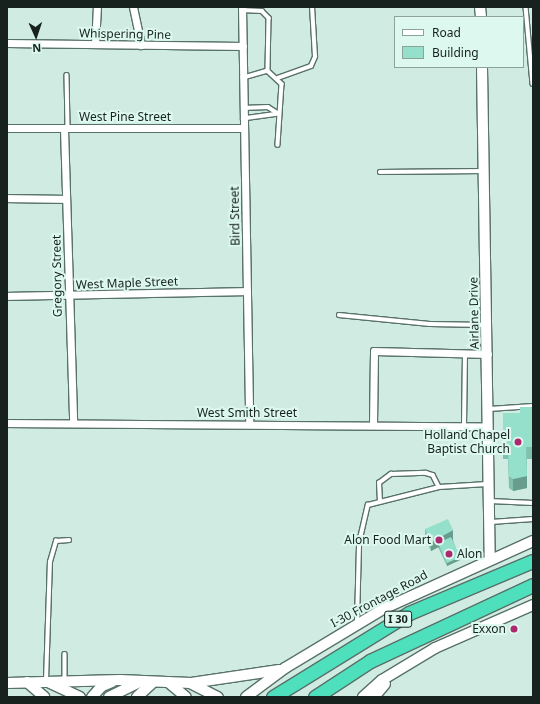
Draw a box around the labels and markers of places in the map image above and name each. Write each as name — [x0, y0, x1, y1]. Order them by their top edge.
place label: Holland Chapel Baptist Church — [424, 428, 510, 456]
marker: Holland Chapel Baptist Church — [513, 437, 523, 447]
place label: Alon Food Mart — [344, 533, 431, 547]
marker: Alon Food Mart — [434, 535, 444, 545]
place label: Alon — [457, 547, 482, 561]
marker: Alon — [444, 549, 454, 559]
place label: Exxon — [472, 622, 506, 636]
marker: Exxon — [509, 624, 519, 634]

